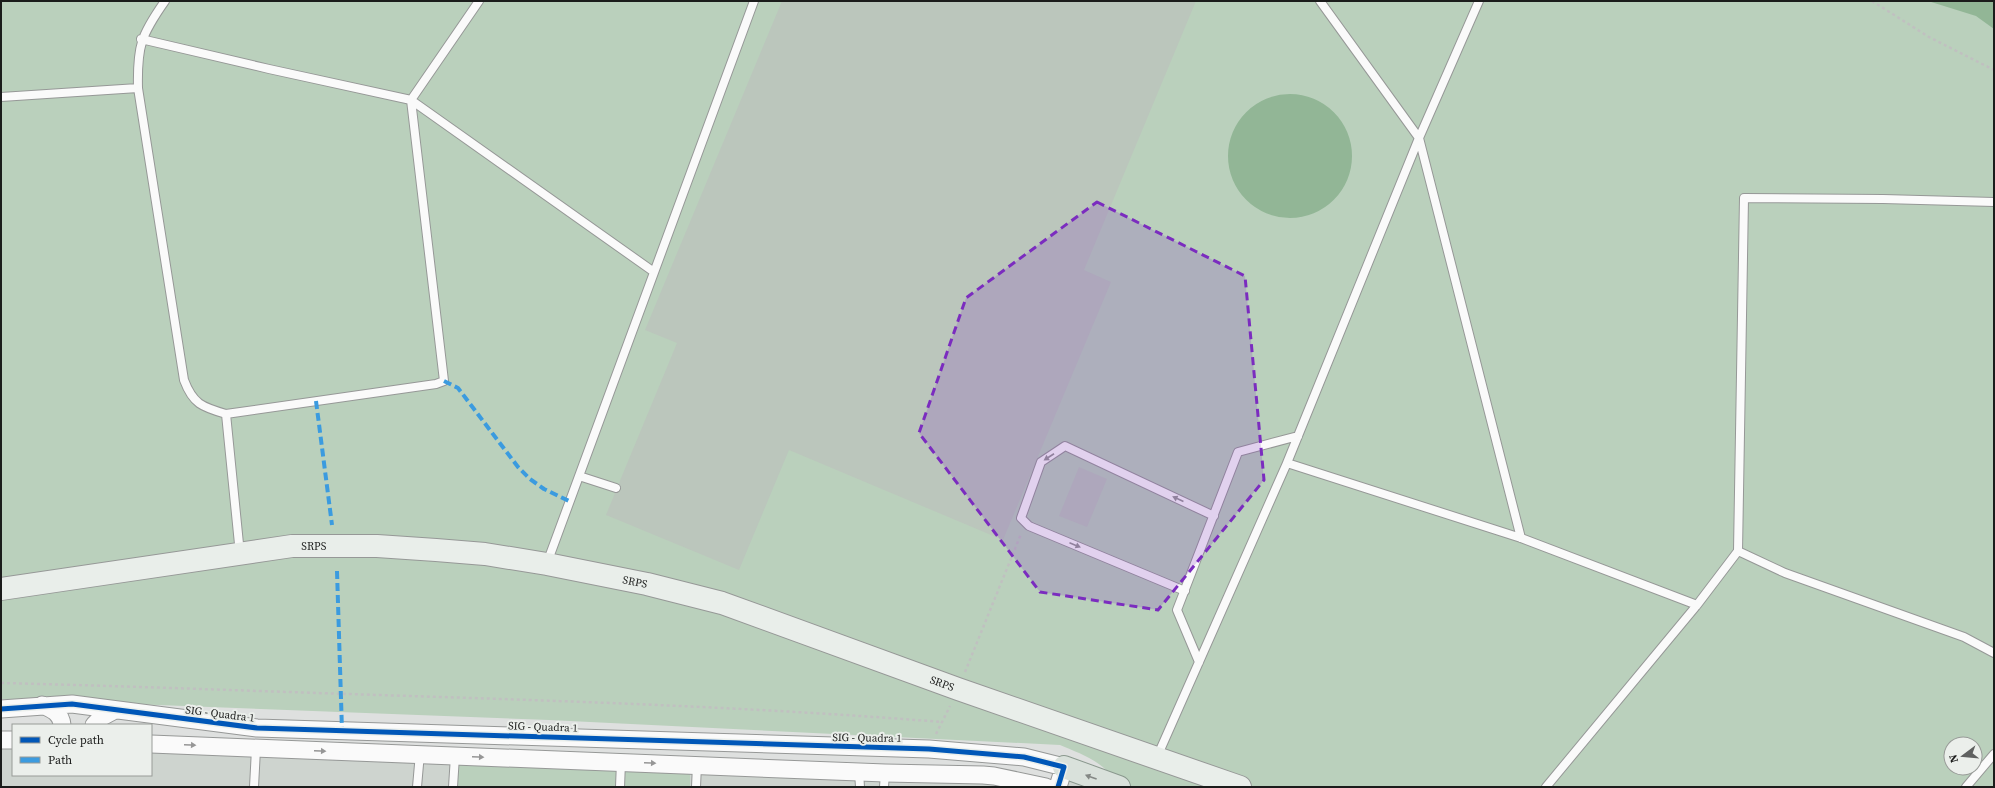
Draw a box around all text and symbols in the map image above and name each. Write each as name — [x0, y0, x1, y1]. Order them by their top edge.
one-way arrow — [1044, 453, 1054, 461]
one-way arrow — [1173, 496, 1184, 502]
street label: SRPS — [301, 539, 327, 554]
one-way arrow — [1070, 543, 1082, 549]
street label: SRPS — [621, 572, 649, 591]
street label: SRPS — [928, 672, 957, 695]
street label: SIG - Quadra 1 — [185, 702, 255, 726]
street label: SIG - Quadra 1 — [508, 718, 578, 736]
legend — [12, 724, 152, 776]
street label: SIG - Quadra 1 — [832, 730, 902, 746]
text: Cycle path — [48, 732, 104, 748]
north arrow — [1943, 736, 1983, 776]
one-way arrow — [184, 742, 196, 749]
one-way arrow — [314, 747, 326, 754]
text: Path — [48, 752, 72, 768]
text: N — [1946, 753, 1962, 765]
one-way arrow — [472, 754, 485, 760]
one-way arrow — [644, 760, 656, 767]
one-way arrow — [1085, 774, 1097, 780]

